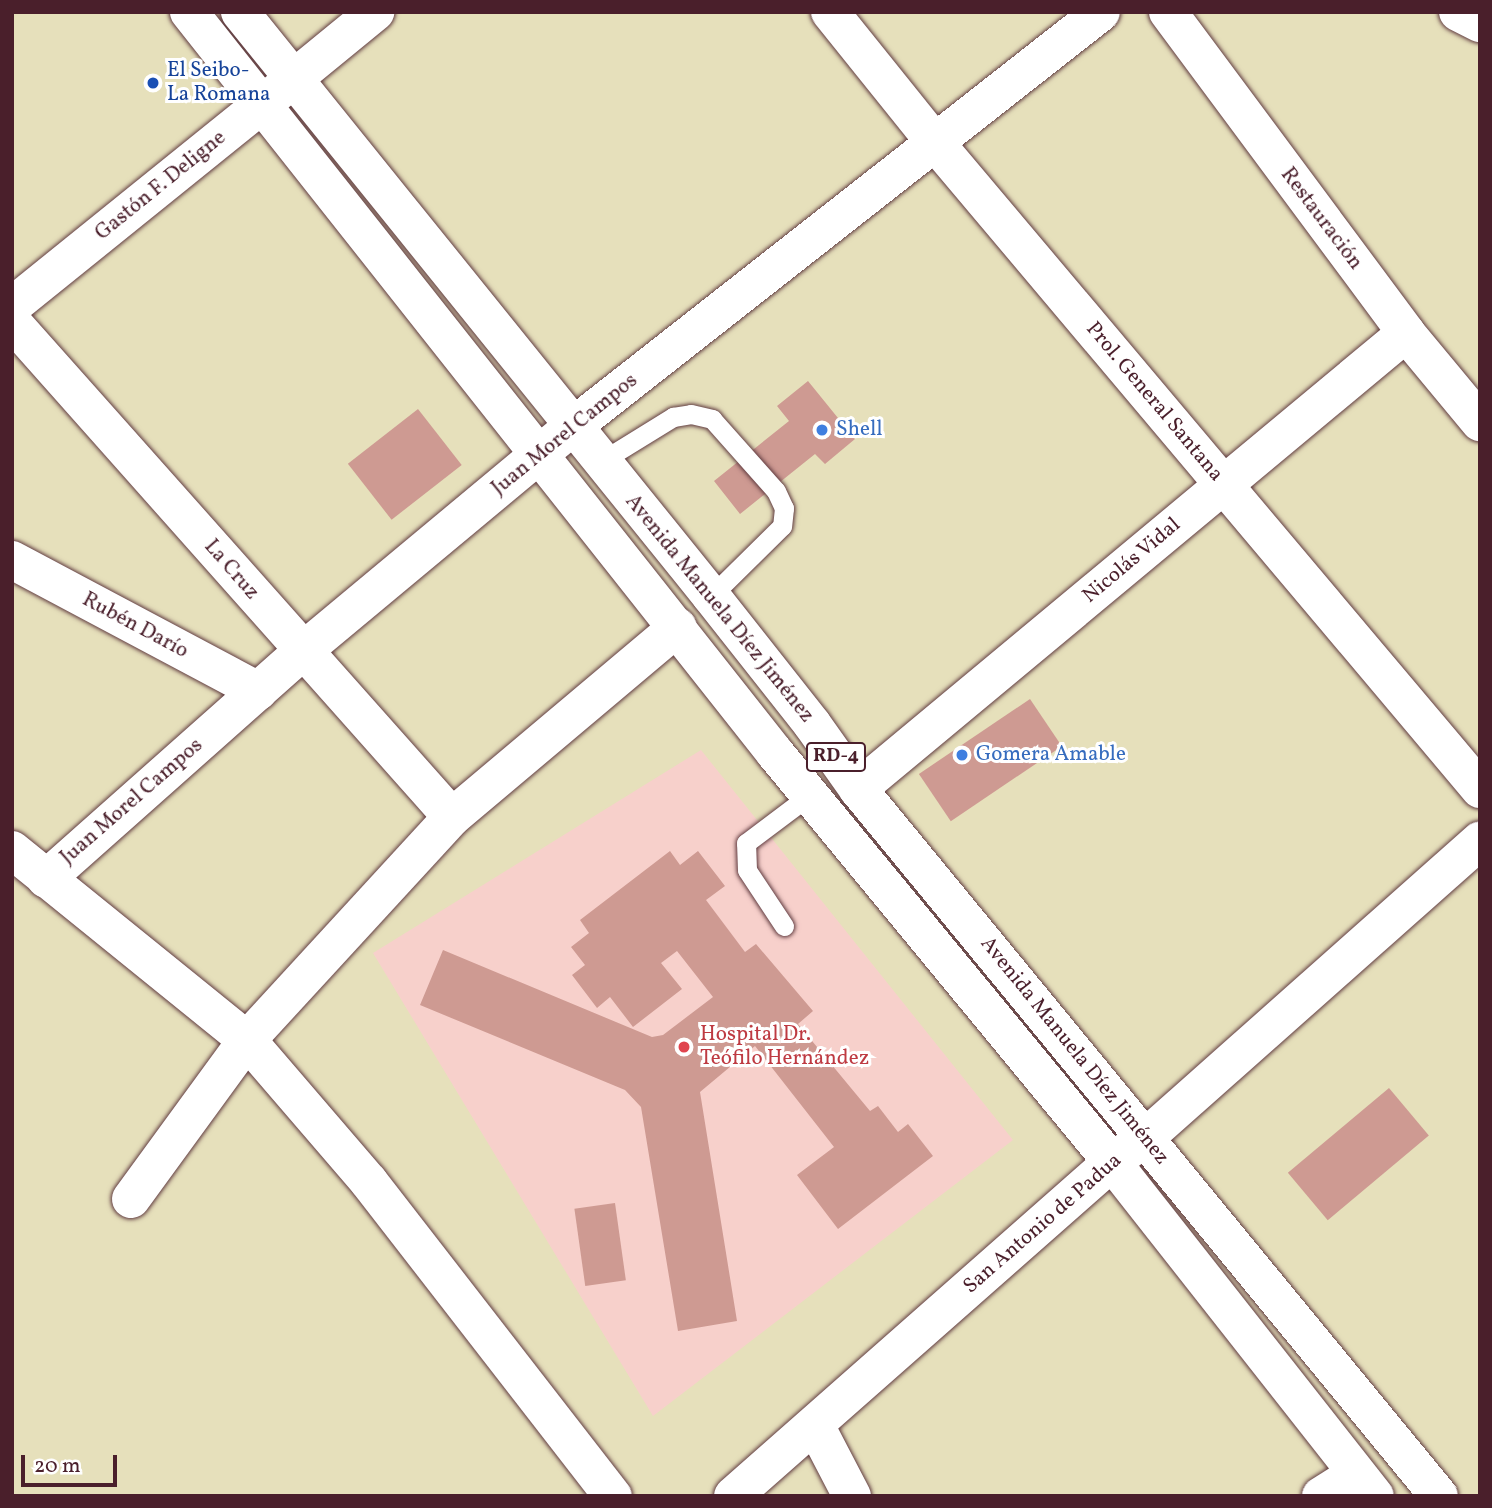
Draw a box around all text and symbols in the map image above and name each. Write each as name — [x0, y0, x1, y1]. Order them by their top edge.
place label: El Seibo- La Romana — [167, 58, 271, 108]
marker: El Seibo- La Romana — [145, 75, 161, 91]
street label: Gastón F. Deligne — [91, 126, 231, 246]
street label: Restauración — [1274, 163, 1368, 275]
street label: Prol. General Santana — [1080, 317, 1228, 487]
street label: Juan Morel Campos — [487, 368, 643, 502]
place label: Shell — [836, 417, 883, 443]
marker: Shell — [814, 422, 830, 438]
street label: Avenida Manuela Díez Jiménez — [619, 490, 819, 728]
street label: Nicolás Vidal — [1078, 513, 1186, 609]
street label: La Cruz — [198, 535, 264, 605]
street label: Rubén Darío — [78, 588, 192, 664]
street label: Juan Morel Campos — [56, 733, 208, 871]
road number: RD-4 — [804, 742, 868, 772]
place label: Gomera Amable — [976, 742, 1126, 768]
marker: Gomera Amable — [954, 747, 970, 763]
street label: Avenida Manuela Díez Jiménez — [974, 932, 1174, 1170]
place label: Hospital Dr. Teófilo Hernández — [700, 1022, 869, 1072]
marker: Hospital Dr. Teófilo Hernández — [674, 1037, 694, 1057]
street label: San Antonio de Padua — [959, 1148, 1127, 1300]
scale bar — [24, 1442, 121, 1486]
text: 20 m — [34, 1452, 80, 1481]

